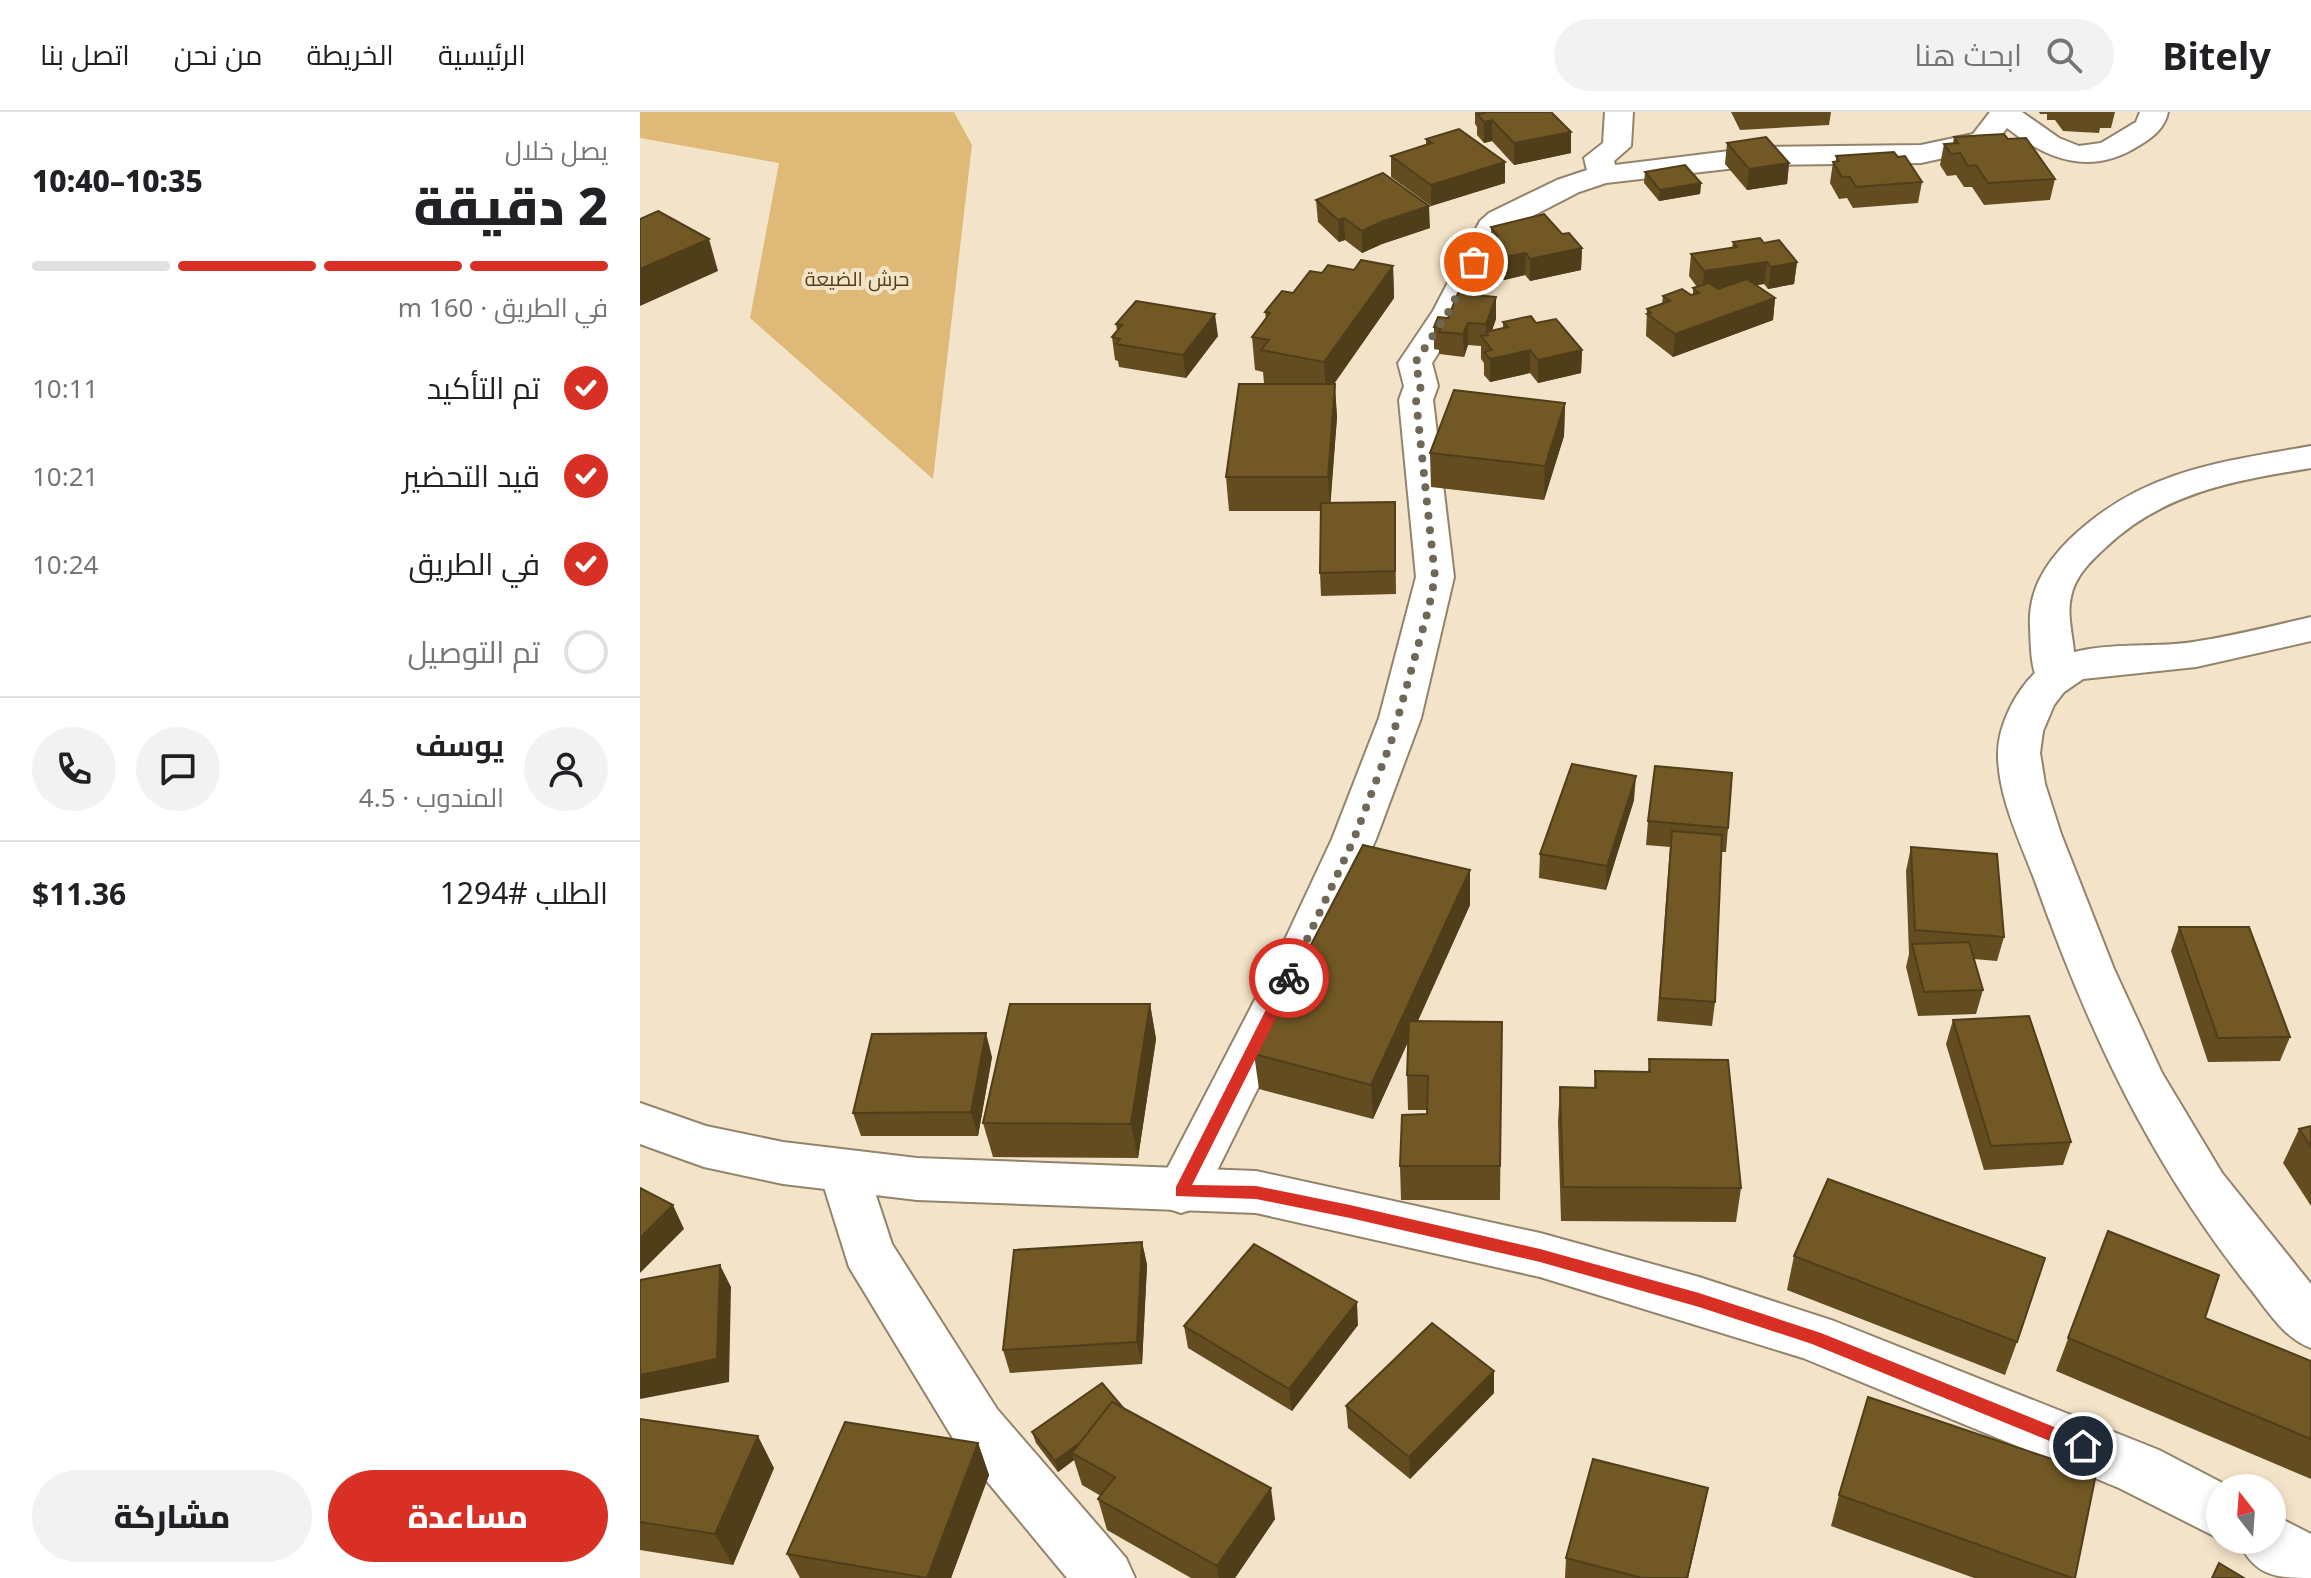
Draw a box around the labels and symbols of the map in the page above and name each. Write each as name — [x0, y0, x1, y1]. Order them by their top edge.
pin — [1440, 228, 1508, 296]
park label: حرش الضيعة — [805, 265, 909, 292]
courier — [1249, 938, 1329, 1018]
pin — [2049, 1412, 2117, 1480]
north arrow — [2206, 1474, 2286, 1554]

